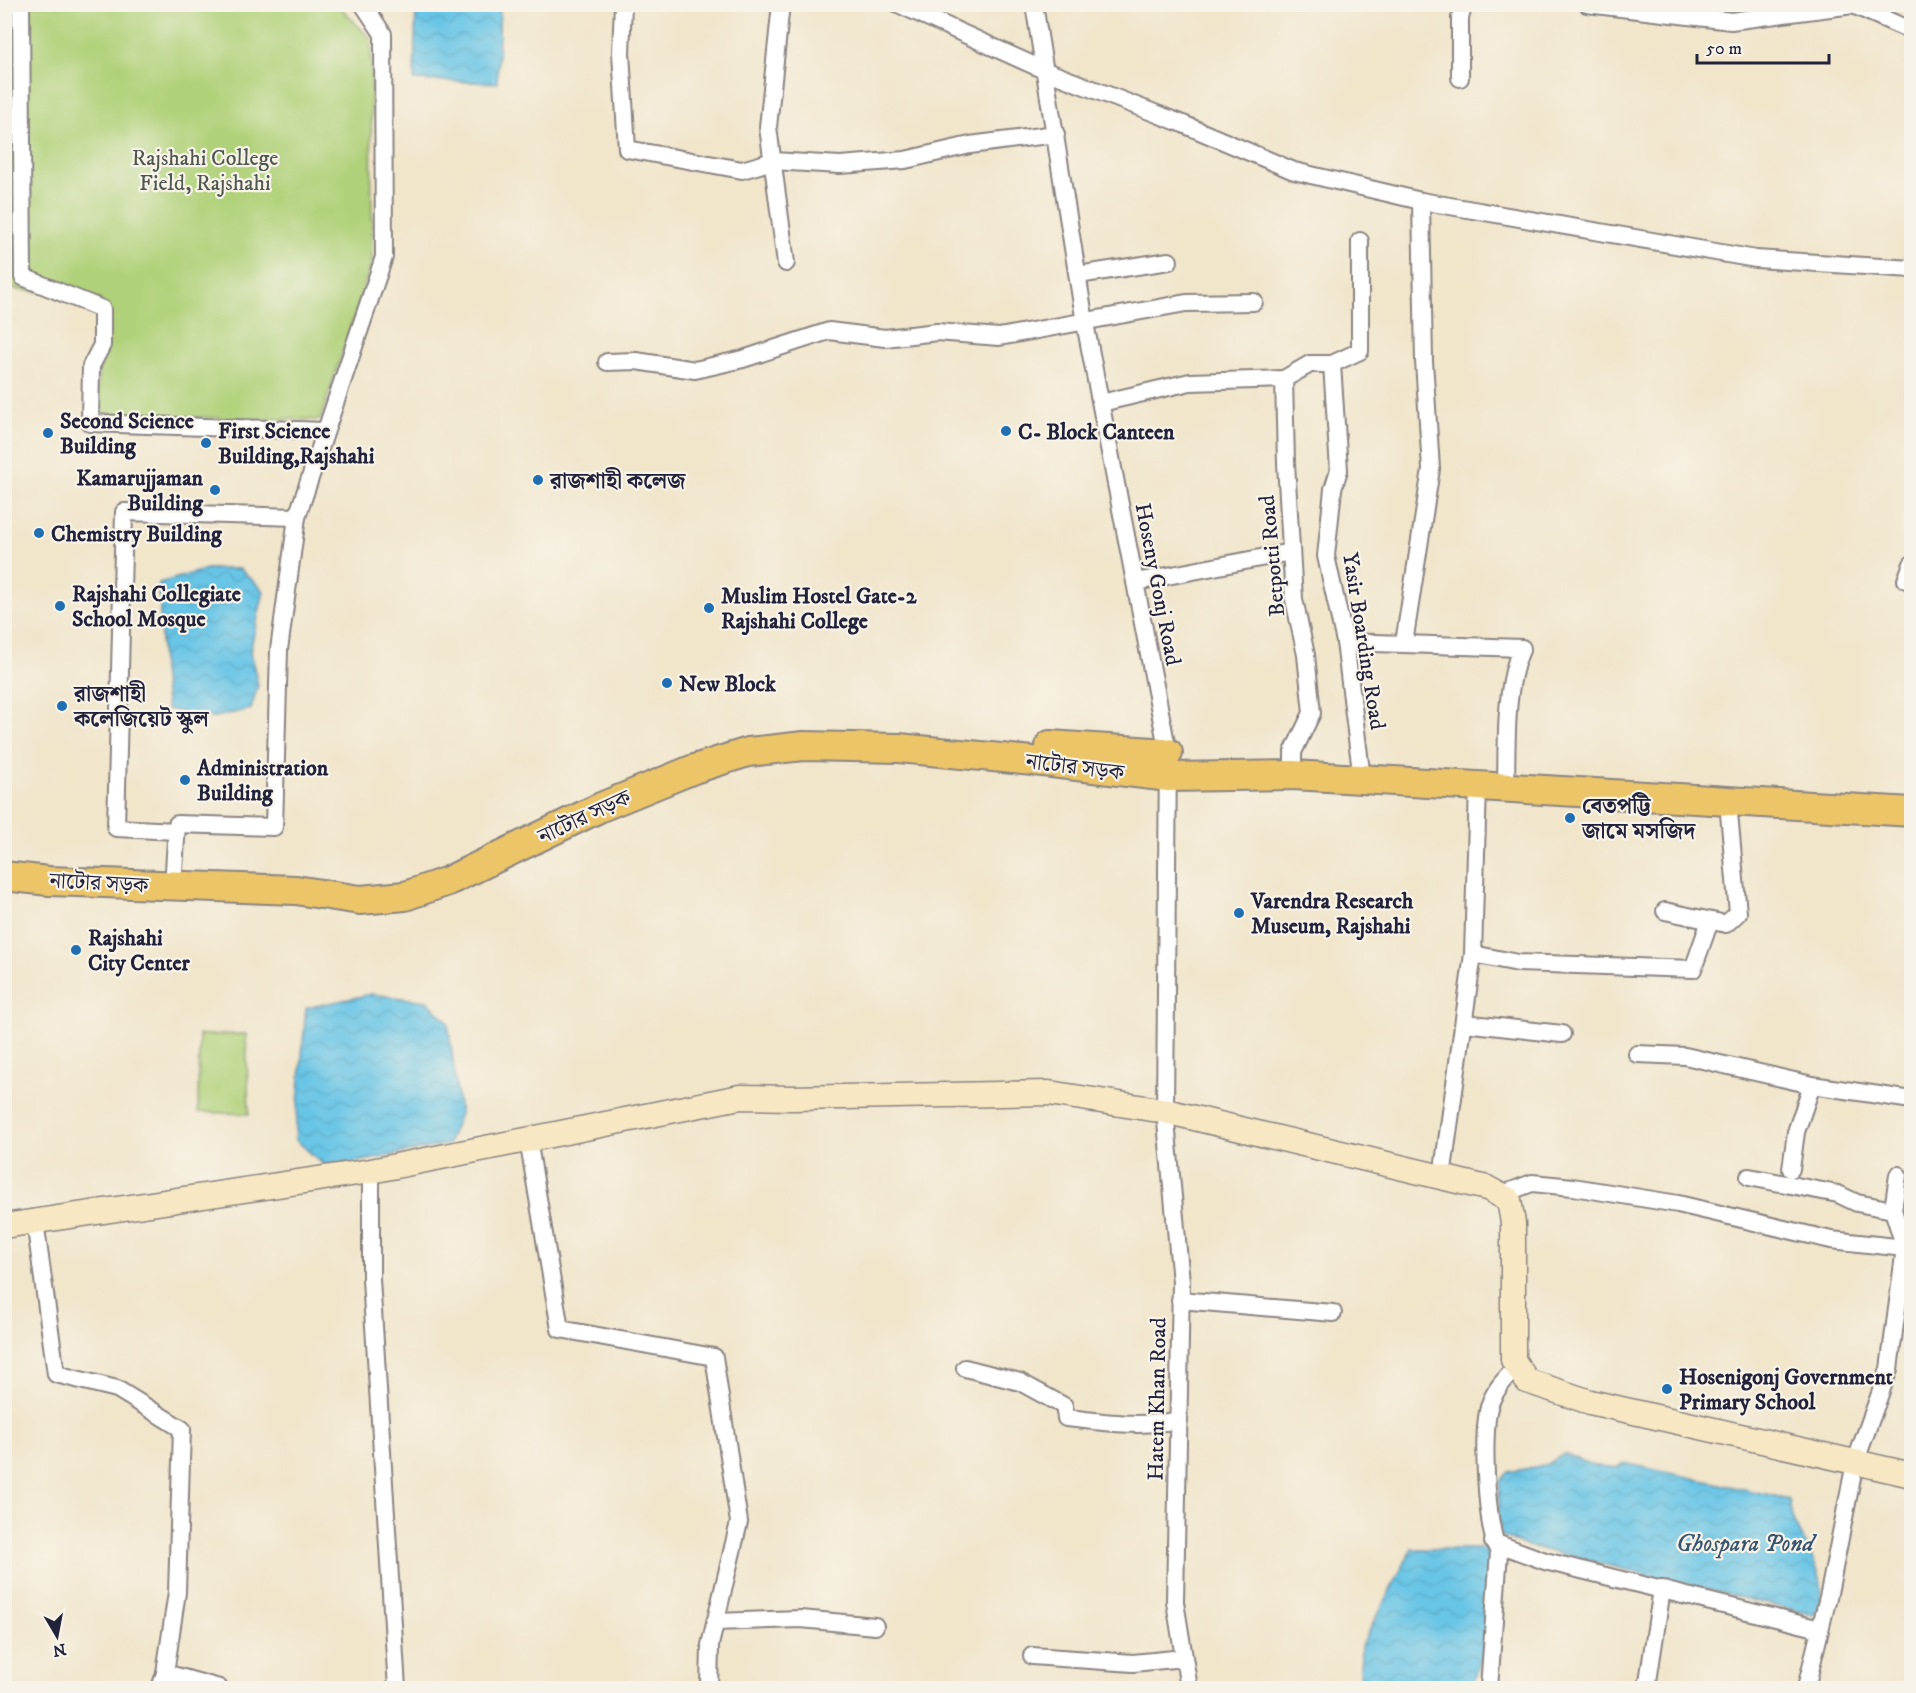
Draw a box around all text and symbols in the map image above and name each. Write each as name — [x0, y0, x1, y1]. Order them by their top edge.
scale bar — [1697, 27, 1829, 65]
text: 50 m — [1706, 38, 1742, 60]
park label: Rajshahi College Field, Rajshahi — [132, 145, 278, 197]
place label: Second Science Building — [60, 408, 194, 460]
place label: First Science Building,Rajshahi — [218, 418, 375, 471]
place label: C- Block Canteen — [1018, 419, 1175, 446]
marker: C- Block Canteen — [999, 424, 1013, 438]
marker: Second Science Building — [41, 426, 55, 440]
marker: First Science Building,Rajshahi — [199, 436, 213, 450]
place label: Kamarujjaman Building — [76, 465, 204, 517]
place label: রাজশাহী কলেজ — [549, 467, 686, 495]
marker: রাজশাহী কলেজ — [531, 473, 545, 487]
marker: Kamarujjaman Building — [208, 483, 222, 497]
street label: Betpotti Road — [1254, 494, 1291, 618]
street label: Hoseny Gonj Road — [1129, 501, 1187, 668]
place label: Chemistry Building — [51, 521, 223, 548]
marker: Chemistry Building — [32, 526, 46, 540]
street label: Yasir Boarding Road — [1336, 551, 1391, 732]
place label: Rajshahi Collegiate School Mosque — [72, 581, 241, 633]
place label: Muslim Hostel Gate-2 Rajshahi College — [721, 583, 918, 636]
marker: Rajshahi Collegiate School Mosque — [53, 599, 67, 613]
marker: Muslim Hostel Gate-2 Rajshahi College — [702, 601, 716, 615]
place label: New Block — [679, 671, 777, 698]
marker: New Block — [660, 676, 674, 690]
place label: রাজশাহী কলেজিয়েট স্কুল — [73, 680, 210, 734]
marker: রাজশাহী কলেজিয়েট স্কুল — [55, 699, 69, 713]
street label: নাটোর সড়ক — [1023, 747, 1127, 787]
place label: Administration Building — [196, 755, 329, 807]
marker: Administration Building — [178, 773, 192, 787]
street label: নাটোর সড়ক — [533, 783, 637, 851]
place label: বেতপট্টি জামে মসজিদ — [1581, 792, 1696, 845]
marker: বেতপট্টি জামে মসজিদ — [1563, 811, 1577, 825]
street label: নাটোর সড়ক — [48, 866, 151, 900]
place label: Varendra Research Museum, Rajshahi — [1250, 888, 1414, 941]
marker: Varendra Research Museum, Rajshahi — [1232, 906, 1246, 920]
place label: Rajshahi City Center — [88, 925, 191, 977]
marker: Rajshahi City Center — [69, 943, 83, 957]
street label: Hatem Khan Road — [1143, 1317, 1172, 1481]
place label: Hosenigonj Government Primary School — [1679, 1364, 1893, 1416]
marker: Hosenigonj Government Primary School — [1660, 1382, 1674, 1396]
water label: Ghospara Pond — [1676, 1529, 1817, 1559]
north arrow — [27, 1606, 87, 1666]
text: N — [51, 1639, 68, 1661]

